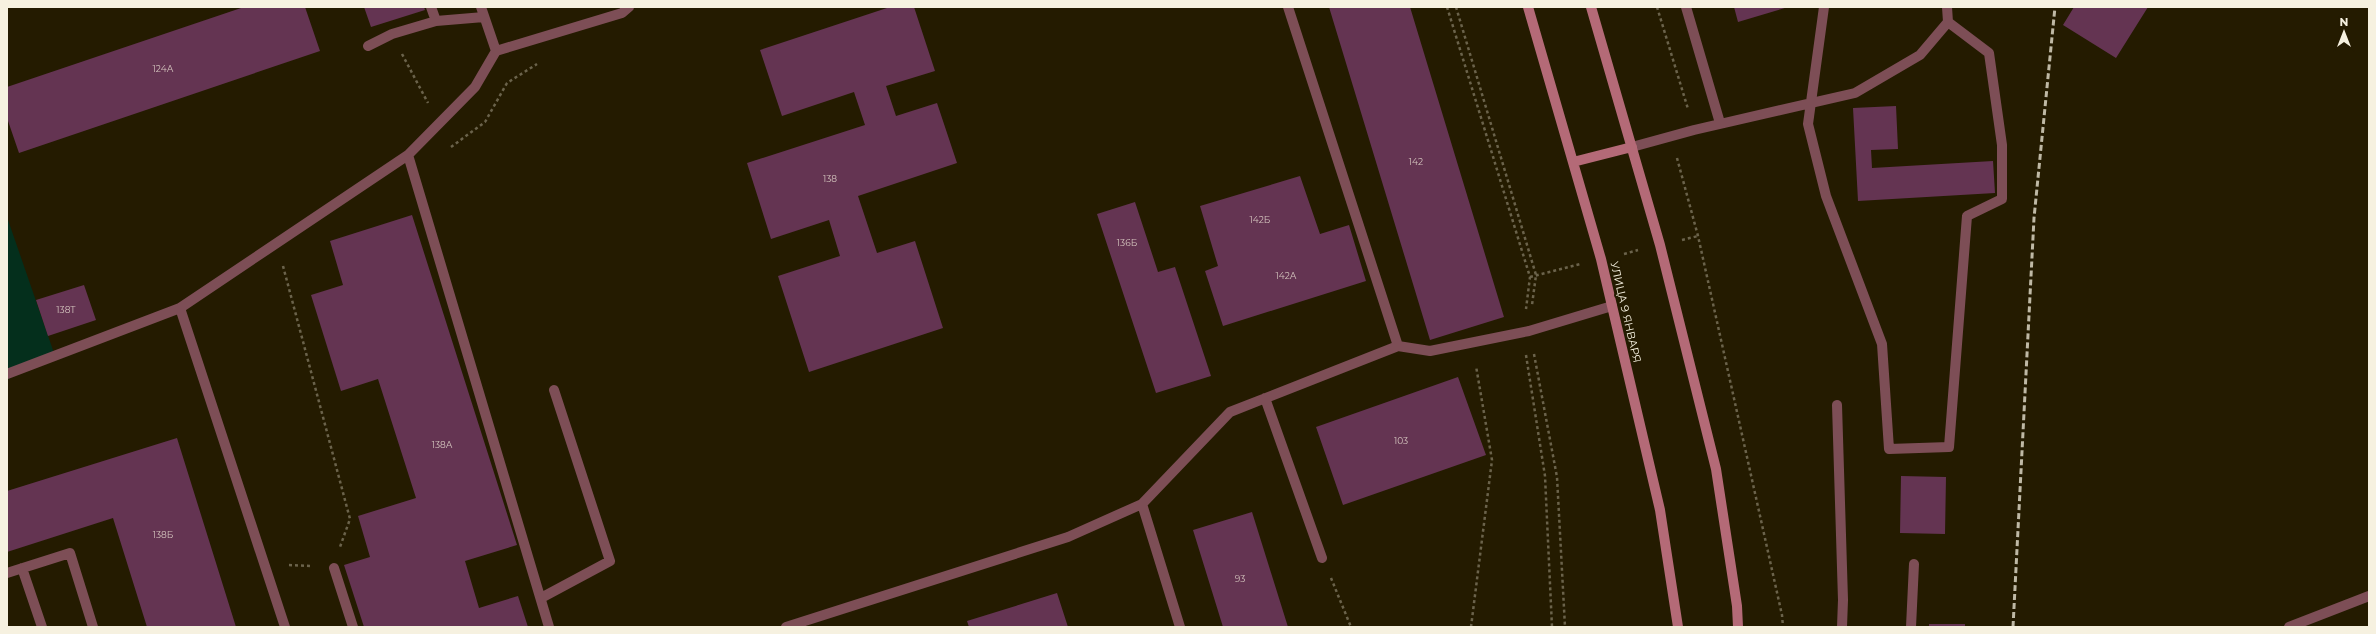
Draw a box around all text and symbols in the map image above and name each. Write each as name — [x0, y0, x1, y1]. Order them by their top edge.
north arrow — [2324, 12, 2364, 52]
text: N — [2340, 15, 2348, 29]
house number: 124А — [153, 63, 174, 74]
house number: 142 — [1409, 156, 1423, 167]
house number: 138 — [823, 173, 837, 184]
house number: 142Б — [1250, 214, 1271, 225]
house number: 136Б — [1117, 237, 1138, 248]
street label: УЛИЦА 9 ЯНВАРЯ — [1608, 260, 1644, 364]
house number: 142А — [1276, 270, 1297, 281]
house number: 138Т — [56, 304, 76, 315]
house number: 103 — [1394, 435, 1408, 446]
house number: 138А — [432, 439, 453, 450]
house number: 138Б — [153, 529, 174, 540]
house number: 93 — [1235, 573, 1245, 584]

